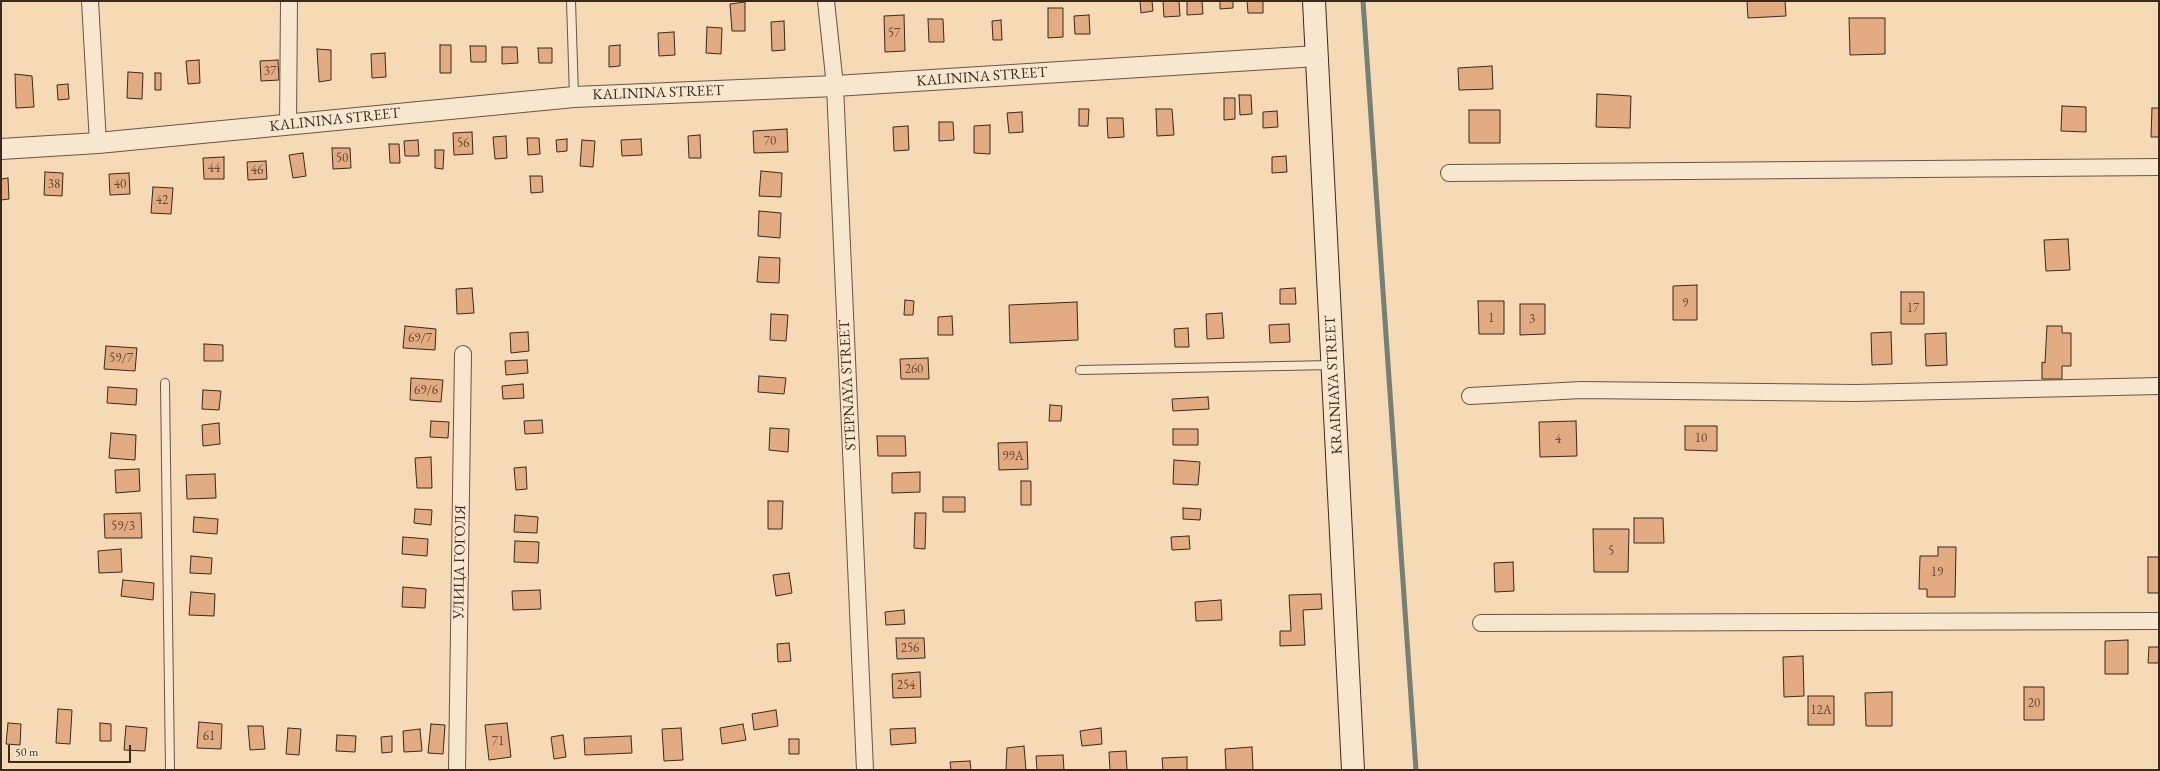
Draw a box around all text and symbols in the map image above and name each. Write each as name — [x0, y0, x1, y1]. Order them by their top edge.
house number: 57 — [888, 25, 900, 41]
house number: 37 — [264, 63, 276, 79]
street label: KALININA STREET — [916, 63, 1048, 91]
street label: KALININA STREET — [592, 82, 724, 104]
street label: KALININA STREET — [269, 104, 401, 136]
house number: 70 — [764, 133, 776, 149]
house number: 56 — [457, 135, 469, 151]
house number: 50 — [336, 150, 348, 166]
house number: 44 — [208, 160, 220, 176]
house number: 46 — [251, 162, 263, 178]
house number: 38 — [48, 176, 60, 192]
house number: 40 — [114, 176, 126, 192]
house number: 42 — [156, 192, 168, 208]
house number: 9 — [1682, 295, 1688, 311]
house number: 17 — [1907, 300, 1919, 316]
house number: 1 — [1488, 310, 1494, 326]
house number: 3 — [1529, 311, 1535, 327]
street label: KRAINIAYA STREET — [1321, 315, 1347, 455]
street label: STEPNAYA STREET — [836, 319, 860, 451]
house number: 69/7 — [408, 330, 432, 346]
house number: 59/7 — [109, 350, 133, 366]
house number: 260 — [905, 361, 923, 377]
house number: 69/6 — [414, 382, 438, 398]
house number: 10 — [1695, 430, 1707, 446]
house number: 4 — [1555, 431, 1561, 447]
house number: 99А — [1002, 448, 1024, 464]
street label: УЛИЦА ГОГОЛЯ — [450, 505, 470, 619]
house number: 59/3 — [111, 518, 135, 534]
house number: 5 — [1608, 543, 1614, 559]
house number: 19 — [1931, 564, 1943, 580]
house number: 256 — [901, 640, 919, 656]
house number: 254 — [897, 677, 915, 693]
house number: 20 — [2028, 695, 2040, 711]
house number: 12А — [1810, 702, 1832, 718]
house number: 61 — [203, 728, 215, 744]
house number: 71 — [492, 733, 504, 749]
scale bar — [10, 737, 133, 763]
text: 50 m — [15, 744, 38, 760]

